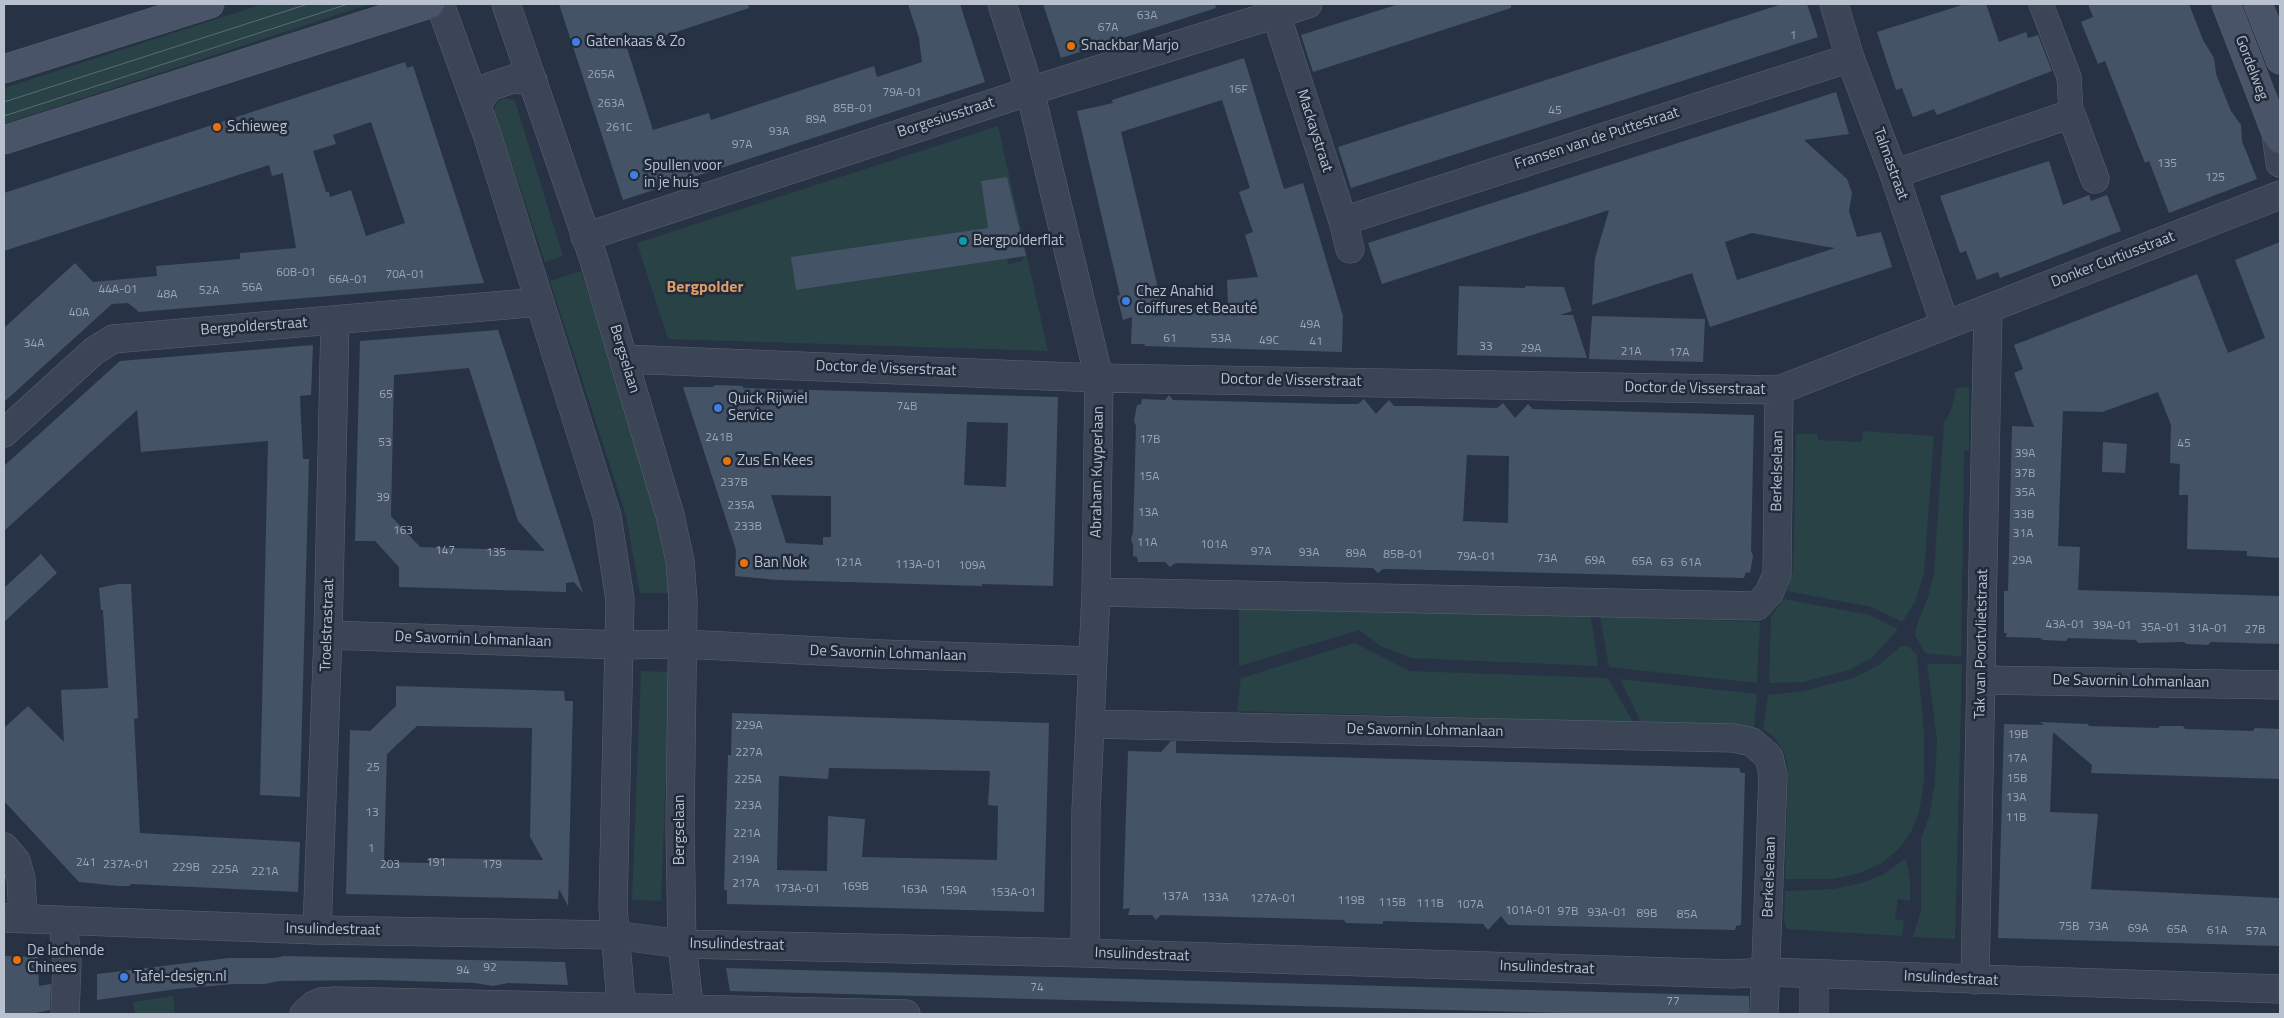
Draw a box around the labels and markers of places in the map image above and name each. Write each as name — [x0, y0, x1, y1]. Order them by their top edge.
place label: Gatenkaas & Zo — [586, 33, 686, 51]
marker: Gatenkaas & Zo — [570, 36, 582, 48]
place label: Snackbar Marjo — [1081, 37, 1179, 55]
marker: Snackbar Marjo — [1065, 40, 1077, 52]
place label: Schieweg — [227, 118, 287, 136]
marker: Schieweg — [211, 121, 223, 133]
place label: Spullen voor in je huis — [644, 157, 722, 192]
marker: Spullen voor in je huis — [628, 169, 640, 181]
place label: Bergpolderflat — [973, 232, 1064, 250]
marker: Bergpolderflat — [957, 235, 969, 247]
place label: Chez Anahid Coiffures et Beauté — [1136, 283, 1257, 318]
marker: Chez Anahid Coiffures et Beauté — [1120, 295, 1132, 307]
place label: Quick Rijwiel Service — [728, 390, 808, 425]
marker: Quick Rijwiel Service — [712, 402, 724, 414]
place label: Zus En Kees — [737, 452, 813, 470]
marker: Zus En Kees — [721, 455, 733, 467]
place label: Ban Nok — [754, 554, 807, 572]
marker: Ban Nok — [738, 557, 750, 569]
place label: De lachende Chinees — [27, 942, 104, 977]
marker: De lachende Chinees — [11, 954, 23, 966]
place label: Tafel-design.nl — [134, 968, 227, 986]
marker: Tafel-design.nl — [118, 971, 130, 983]

